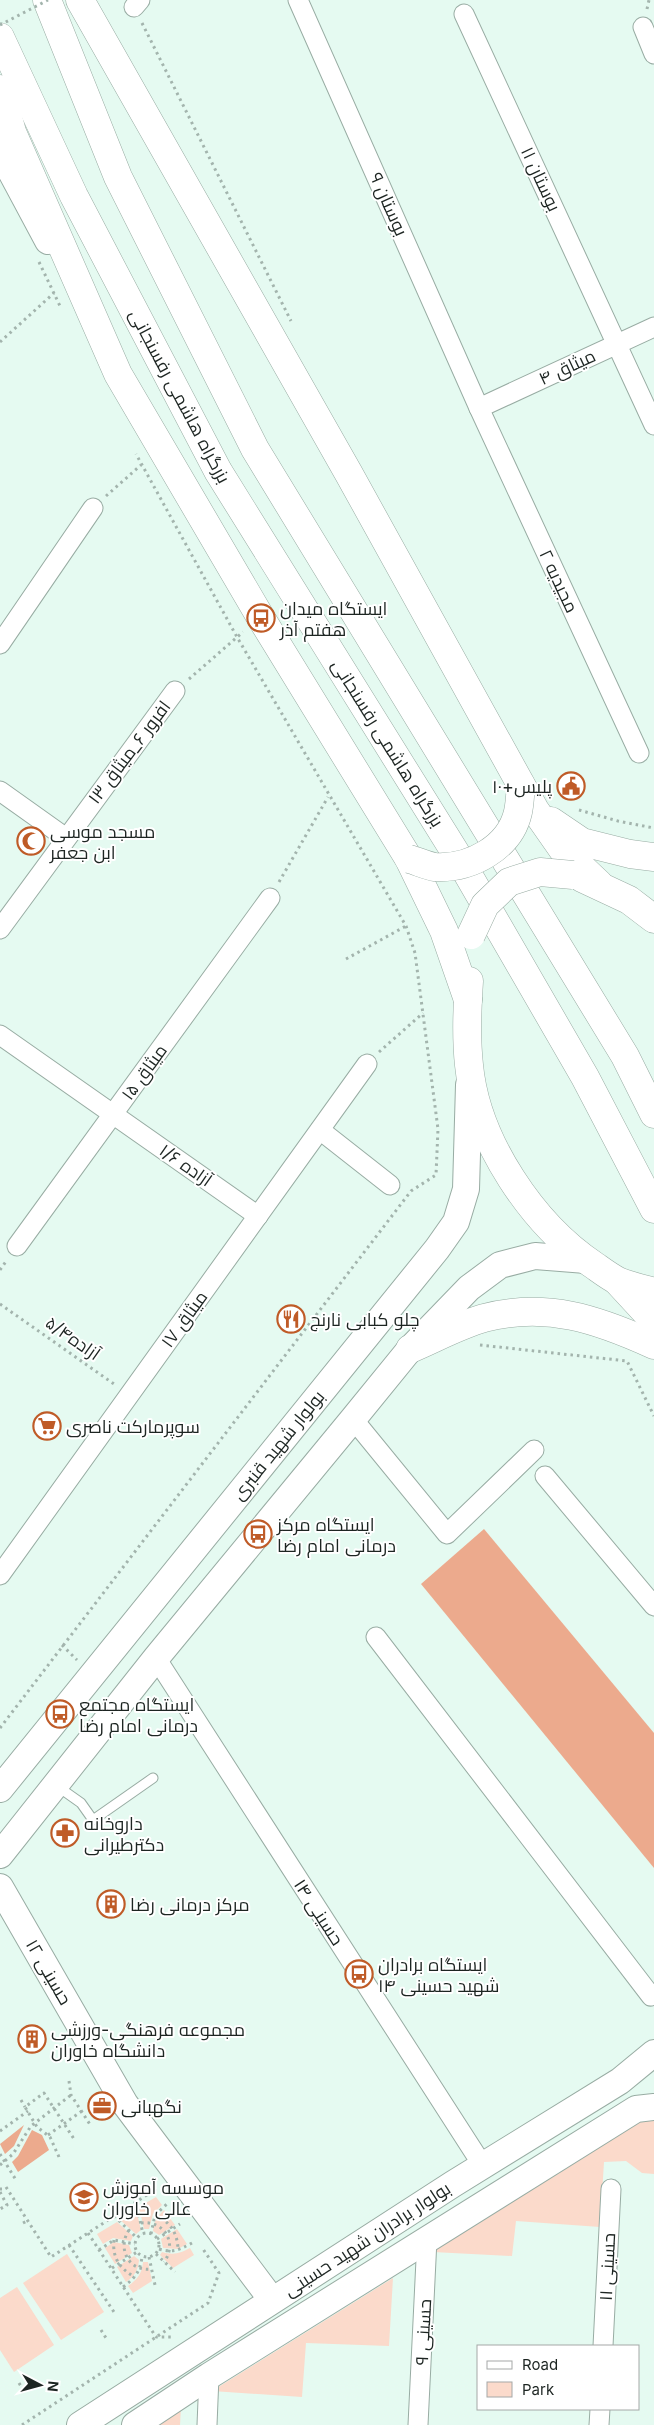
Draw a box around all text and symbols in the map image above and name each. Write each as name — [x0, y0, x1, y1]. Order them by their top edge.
street label: بوستان ۱۱ — [516, 143, 565, 215]
street label: بوستان ۹ — [365, 169, 412, 239]
street label: بزرگراه هاشمی رفسنجانی — [124, 305, 235, 487]
street label: میثاق ۴ — [535, 345, 599, 391]
street label: مجیدیه ۲ — [535, 546, 583, 616]
place label: ایستگاه میدان هفتم آذر — [279, 598, 387, 642]
bus stop icon: ایستگاه میدان هفتم آذر — [246, 603, 276, 633]
street label: بزرگراه هاشمی رفسنجانی — [327, 655, 448, 831]
street label: افرور ۶_میثاق ۱۳ — [83, 696, 176, 809]
public building icon: پلیس+۱۰ — [556, 771, 586, 801]
place label: پلیس+۱۰ — [492, 776, 552, 799]
place label: مسجد موسی ابن جعفر — [49, 821, 155, 864]
mosque icon: مسجد موسی ابن جعفر — [16, 826, 46, 856]
street label: میثاق ۱۵ — [117, 1040, 173, 1105]
street label: آزاده ۱/۶ — [155, 1139, 216, 1192]
street label: میثاق ۱۷ — [156, 1287, 213, 1353]
restaurant icon: چلو کبابی نارنج — [276, 1304, 306, 1334]
place label: چلو کبابی نارنج — [310, 1309, 420, 1332]
street label: آزاده۵/۴ — [41, 1312, 105, 1365]
street label: بولوار شهید قنبری — [227, 1386, 329, 1505]
supermarket icon: سوپرمارکت ناصری — [32, 1411, 62, 1441]
place label: سوپرمارکت ناصری — [66, 1416, 200, 1439]
place label: ایستگاه مرکز درمانی امام رضا — [276, 1514, 396, 1558]
bus stop icon: ایستگاه مرکز درمانی امام رضا — [243, 1519, 273, 1549]
place label: ایستگاه مجتمع درمانی امام رضا — [79, 1694, 198, 1738]
bus stop icon: ایستگاه مجتمع درمانی امام رضا — [45, 1699, 75, 1729]
place label: داروخانه دکترطیرانی — [84, 1813, 164, 1856]
pharmacy icon: داروخانه دکترطیرانی — [50, 1818, 80, 1848]
street label: حسینی ۱۴ — [289, 1875, 348, 1950]
building icon: مرکز درمانی رضا — [96, 1889, 126, 1919]
place label: مرکز درمانی رضا — [130, 1894, 250, 1916]
street label: حسینی ۱۲ — [21, 1936, 76, 2009]
place label: ایستگاه برادران شهید حسینی ۱۴ — [378, 1954, 499, 1997]
bus stop icon: ایستگاه برادران شهید حسینی ۱۴ — [344, 1959, 374, 1989]
place label: مجموعه فرهنگی-ورزشی دانشگاه خاوران — [51, 2019, 245, 2062]
building icon: مجموعه فرهنگی-ورزشی دانشگاه خاوران — [17, 2024, 47, 2054]
office icon: نگهبانی — [87, 2091, 117, 2121]
place label: نگهبانی — [121, 2096, 182, 2118]
place label: موسسه آموزش عالی خاوران — [103, 2177, 224, 2220]
street label: بولوار برادران شهید حسینی — [280, 2177, 455, 2302]
school or university icon: موسسه آموزش عالی خاوران — [69, 2182, 99, 2212]
street label: حسینی ۱۱ — [595, 2232, 620, 2302]
street label: حسینی ۹ — [411, 2298, 436, 2366]
legend — [477, 2345, 639, 2410]
text: Road — [522, 2355, 558, 2374]
north arrow — [15, 2360, 65, 2410]
text: N — [44, 2380, 62, 2393]
text: Park — [522, 2380, 555, 2399]

